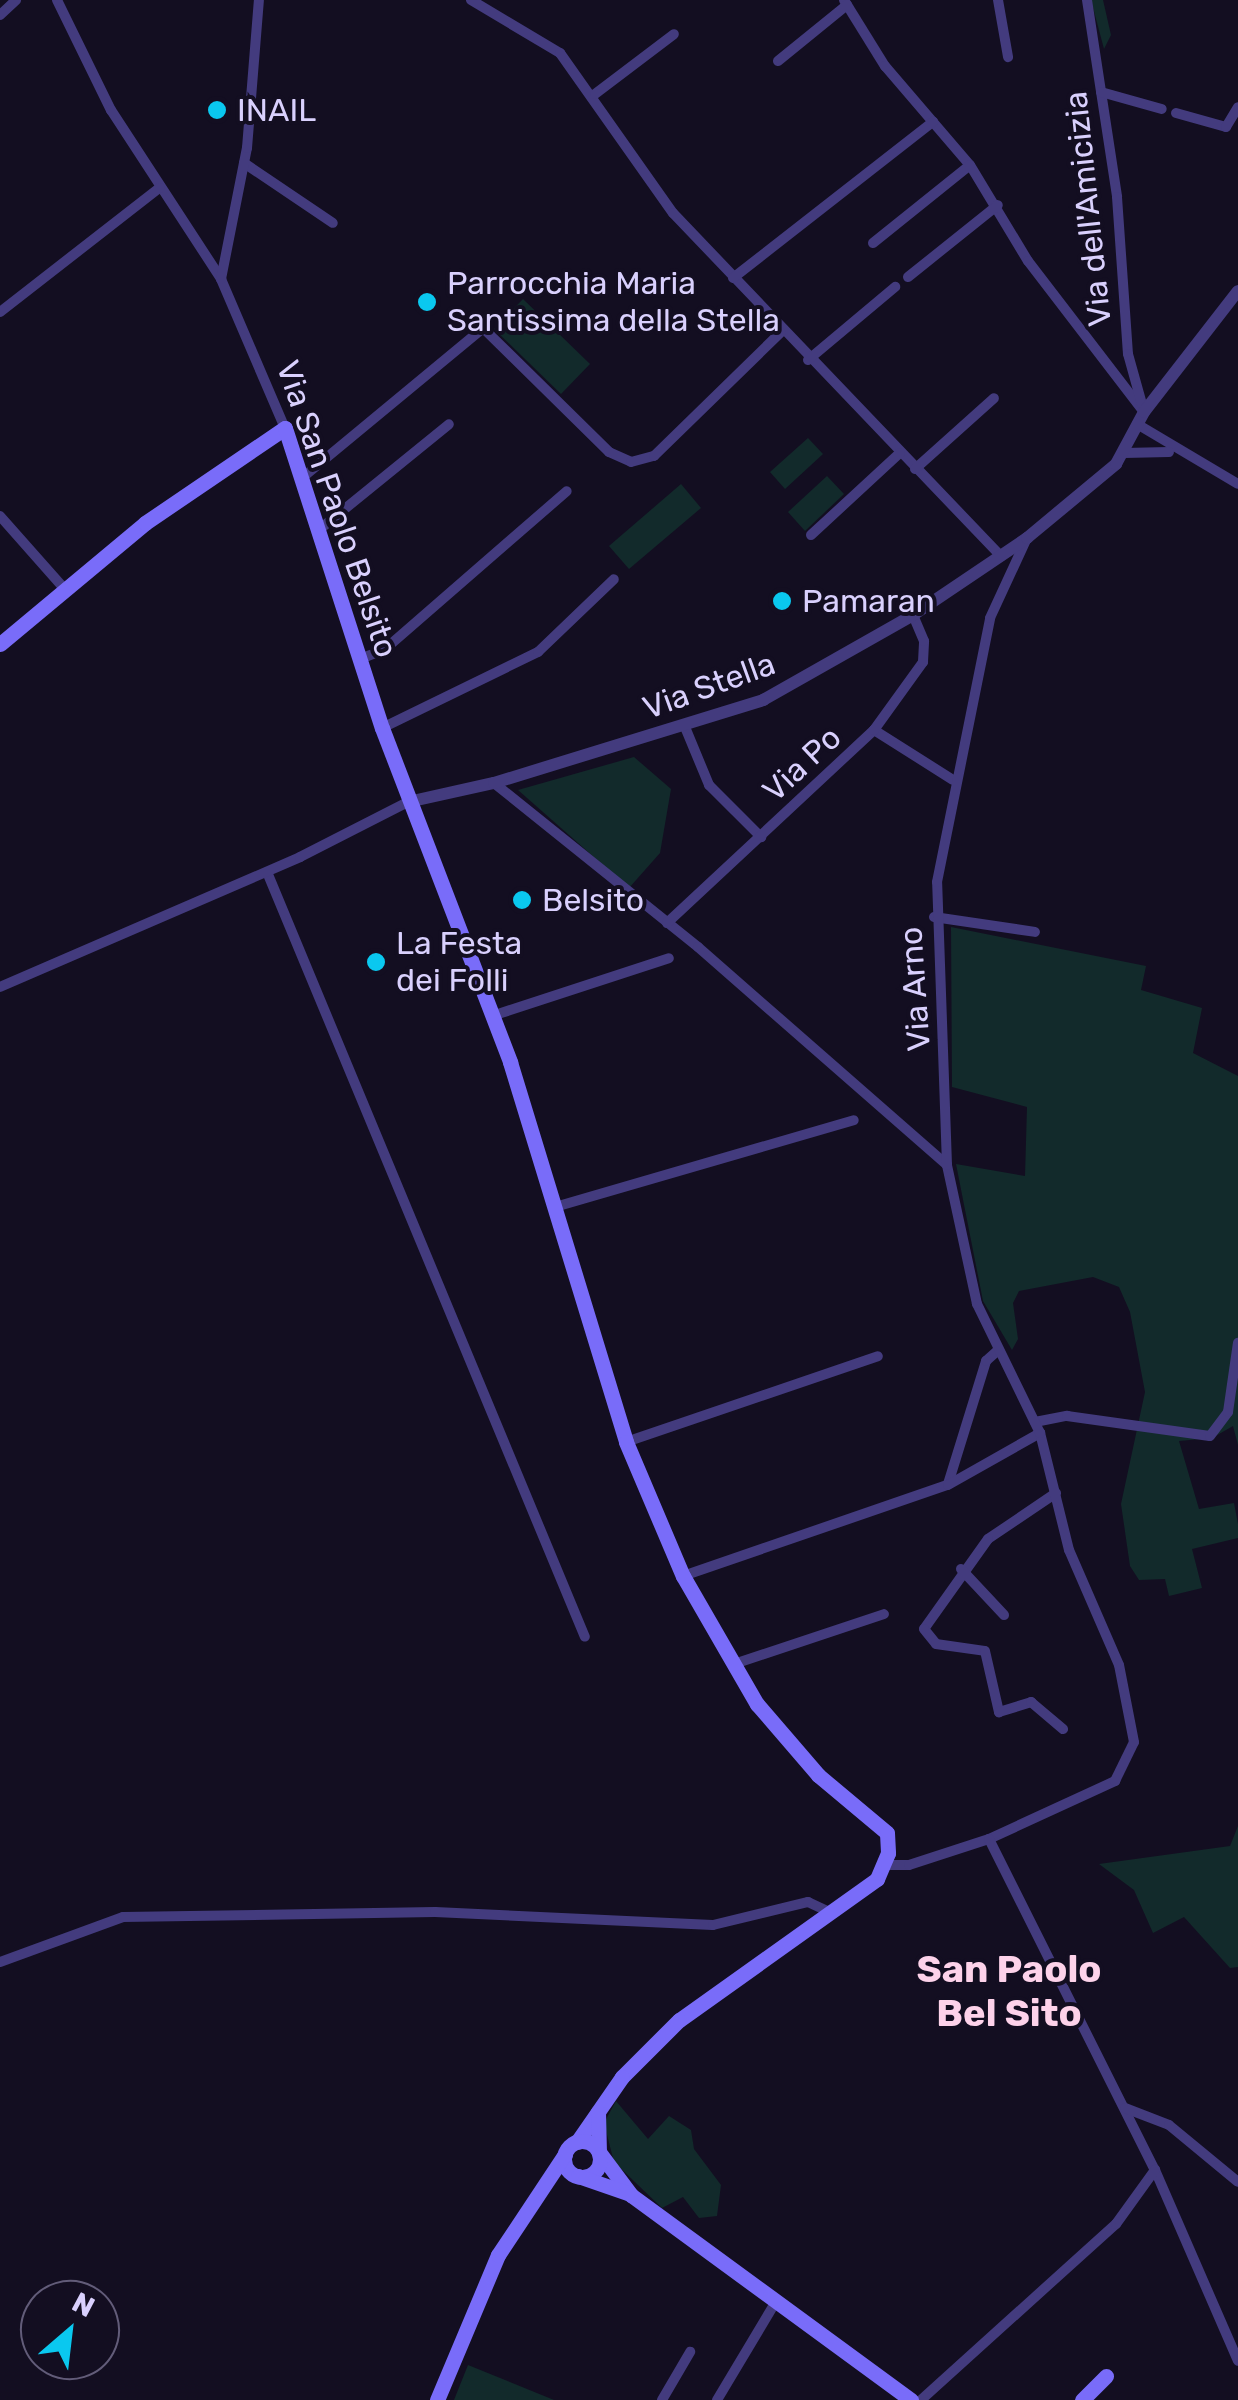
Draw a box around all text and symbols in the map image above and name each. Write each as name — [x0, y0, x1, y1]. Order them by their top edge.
street label: Via dell'Amicizia — [1057, 90, 1119, 328]
place label: INAIL — [237, 91, 316, 129]
marker: INAIL — [206, 99, 228, 121]
place label: Parrocchia Maria Santissima della Stella — [447, 265, 780, 340]
marker: Parrocchia Maria Santissima della Stella — [416, 291, 438, 313]
street label: Via San Paolo Belsito — [268, 356, 406, 662]
place label: Pamaran — [802, 582, 935, 620]
marker: Pamaran — [771, 590, 793, 612]
street label: Via Stella — [638, 644, 780, 728]
street label: Via Po — [755, 718, 849, 810]
place label: Belsito — [542, 881, 644, 919]
marker: Belsito — [511, 889, 533, 911]
place label: La Festa dei Folli — [396, 925, 522, 1000]
street label: Via Arno — [891, 925, 939, 1053]
marker: La Festa dei Folli — [365, 951, 387, 973]
district label: San Paolo Bel Sito — [916, 1947, 1102, 2036]
north arrow — [20, 2280, 120, 2380]
text: N — [67, 2286, 100, 2324]

